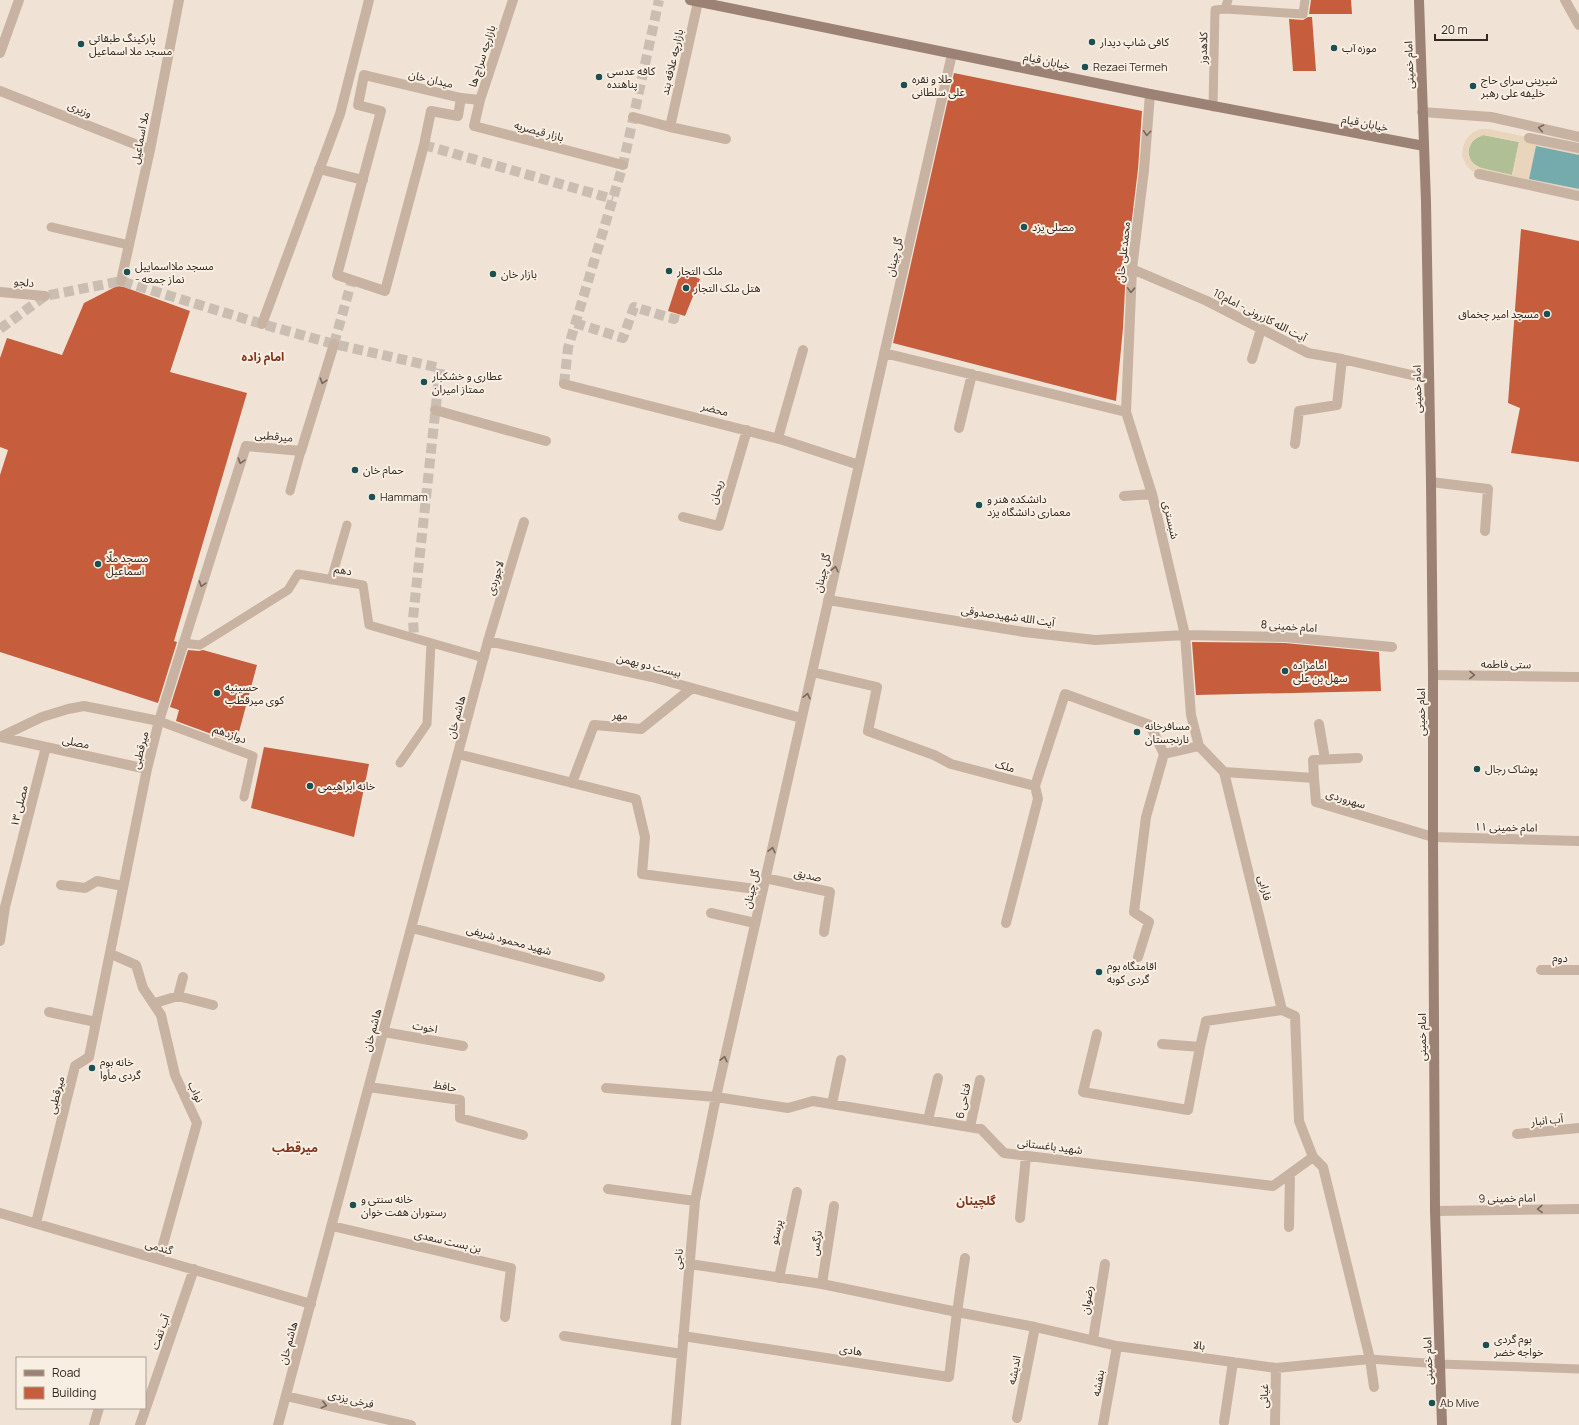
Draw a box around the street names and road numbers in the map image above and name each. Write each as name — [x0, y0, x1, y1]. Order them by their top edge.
street label: بازارچه سراچ ها — [464, 23, 500, 89]
street label: بازارچه علاقه بند — [657, 27, 687, 97]
street label: کلاهدوز — [1195, 31, 1210, 65]
street label: امام خمینی — [1400, 41, 1418, 89]
street label: خیابان قیام — [1022, 48, 1072, 74]
street label: میدان خان — [407, 66, 455, 91]
street label: وزیری — [66, 97, 94, 120]
street label: ملا اسماعیل — [127, 110, 152, 165]
street label: خیابان قیام — [1340, 111, 1390, 135]
street label: بازار قیصریه — [513, 117, 566, 144]
street label: محمدعلی خان — [1112, 220, 1133, 283]
street label: گل چینان — [882, 235, 906, 278]
street label: دلجو — [13, 273, 35, 290]
street label: آیت الله کازرونی- امام10 — [1210, 284, 1310, 346]
street label: امام خمینی — [1409, 365, 1425, 413]
street label: محضر — [699, 398, 731, 419]
street label: میرقطبی — [254, 426, 294, 445]
street label: ریحان — [705, 478, 726, 506]
street label: شبستری — [1160, 499, 1183, 541]
street label: گل چینان — [810, 551, 834, 594]
street label: لاجوردی — [482, 559, 507, 597]
street label: دهم — [333, 561, 353, 580]
street label: آیت الله شهیدصدوقی — [960, 602, 1057, 630]
street label: امام خمینی 8 — [1260, 616, 1318, 636]
street label: بیست دو بهمن — [615, 649, 683, 680]
street label: ستی فاطمه — [1481, 656, 1532, 671]
street label: امام خمینی — [1413, 688, 1429, 736]
street label: هاشم خان — [443, 694, 470, 740]
street label: مهر — [611, 706, 629, 723]
street label: دوازدهم — [211, 721, 249, 748]
street label: میرقطبی — [128, 729, 152, 770]
street label: مصلی — [61, 731, 91, 752]
street label: ملک — [994, 756, 1017, 775]
street label: مصلی ۱۳ — [6, 783, 31, 828]
street label: سهروردی — [1324, 785, 1368, 812]
street label: امام خمینی ۱۱ — [1474, 818, 1538, 836]
street label: صدیق — [793, 864, 823, 885]
street label: گل چینان — [739, 867, 763, 910]
street label: فارابی — [1255, 874, 1276, 902]
street label: شهید محمود شریفی — [465, 921, 554, 958]
street label: دوم — [1552, 950, 1568, 966]
street label: هاشم خان — [359, 1007, 386, 1053]
street label: امام خمینی — [1414, 1013, 1430, 1061]
street label: اخوت — [411, 1017, 439, 1036]
street label: میرقطبی — [44, 1074, 68, 1115]
street label: حافظ — [432, 1076, 458, 1095]
street label: نواب — [185, 1079, 208, 1105]
street label: فتاحی 6 — [951, 1082, 974, 1120]
street label: آب انبار — [1529, 1110, 1565, 1129]
street label: شهید باغستانی — [1017, 1134, 1084, 1157]
street label: امام خمینی 9 — [1478, 1190, 1536, 1206]
street label: پرستو — [766, 1218, 787, 1246]
street label: بن بست سعدی — [413, 1226, 483, 1256]
street label: نرگس — [806, 1229, 825, 1257]
street label: گندمی — [144, 1235, 175, 1258]
street label: ناجی — [669, 1248, 686, 1270]
street label: رضوان — [1077, 1284, 1096, 1315]
street label: آب تفت — [146, 1311, 173, 1352]
street label: هاشم خان — [275, 1320, 302, 1366]
street label: بالا — [1192, 1336, 1206, 1353]
street label: امام خمینی — [1419, 1337, 1437, 1385]
street label: هادی — [838, 1340, 864, 1359]
street label: اندیشه — [1003, 1354, 1024, 1386]
street label: بنفشه — [1088, 1368, 1107, 1397]
street label: غیاثی — [1256, 1383, 1271, 1408]
street label: فرخی یزدی — [327, 1386, 376, 1411]

